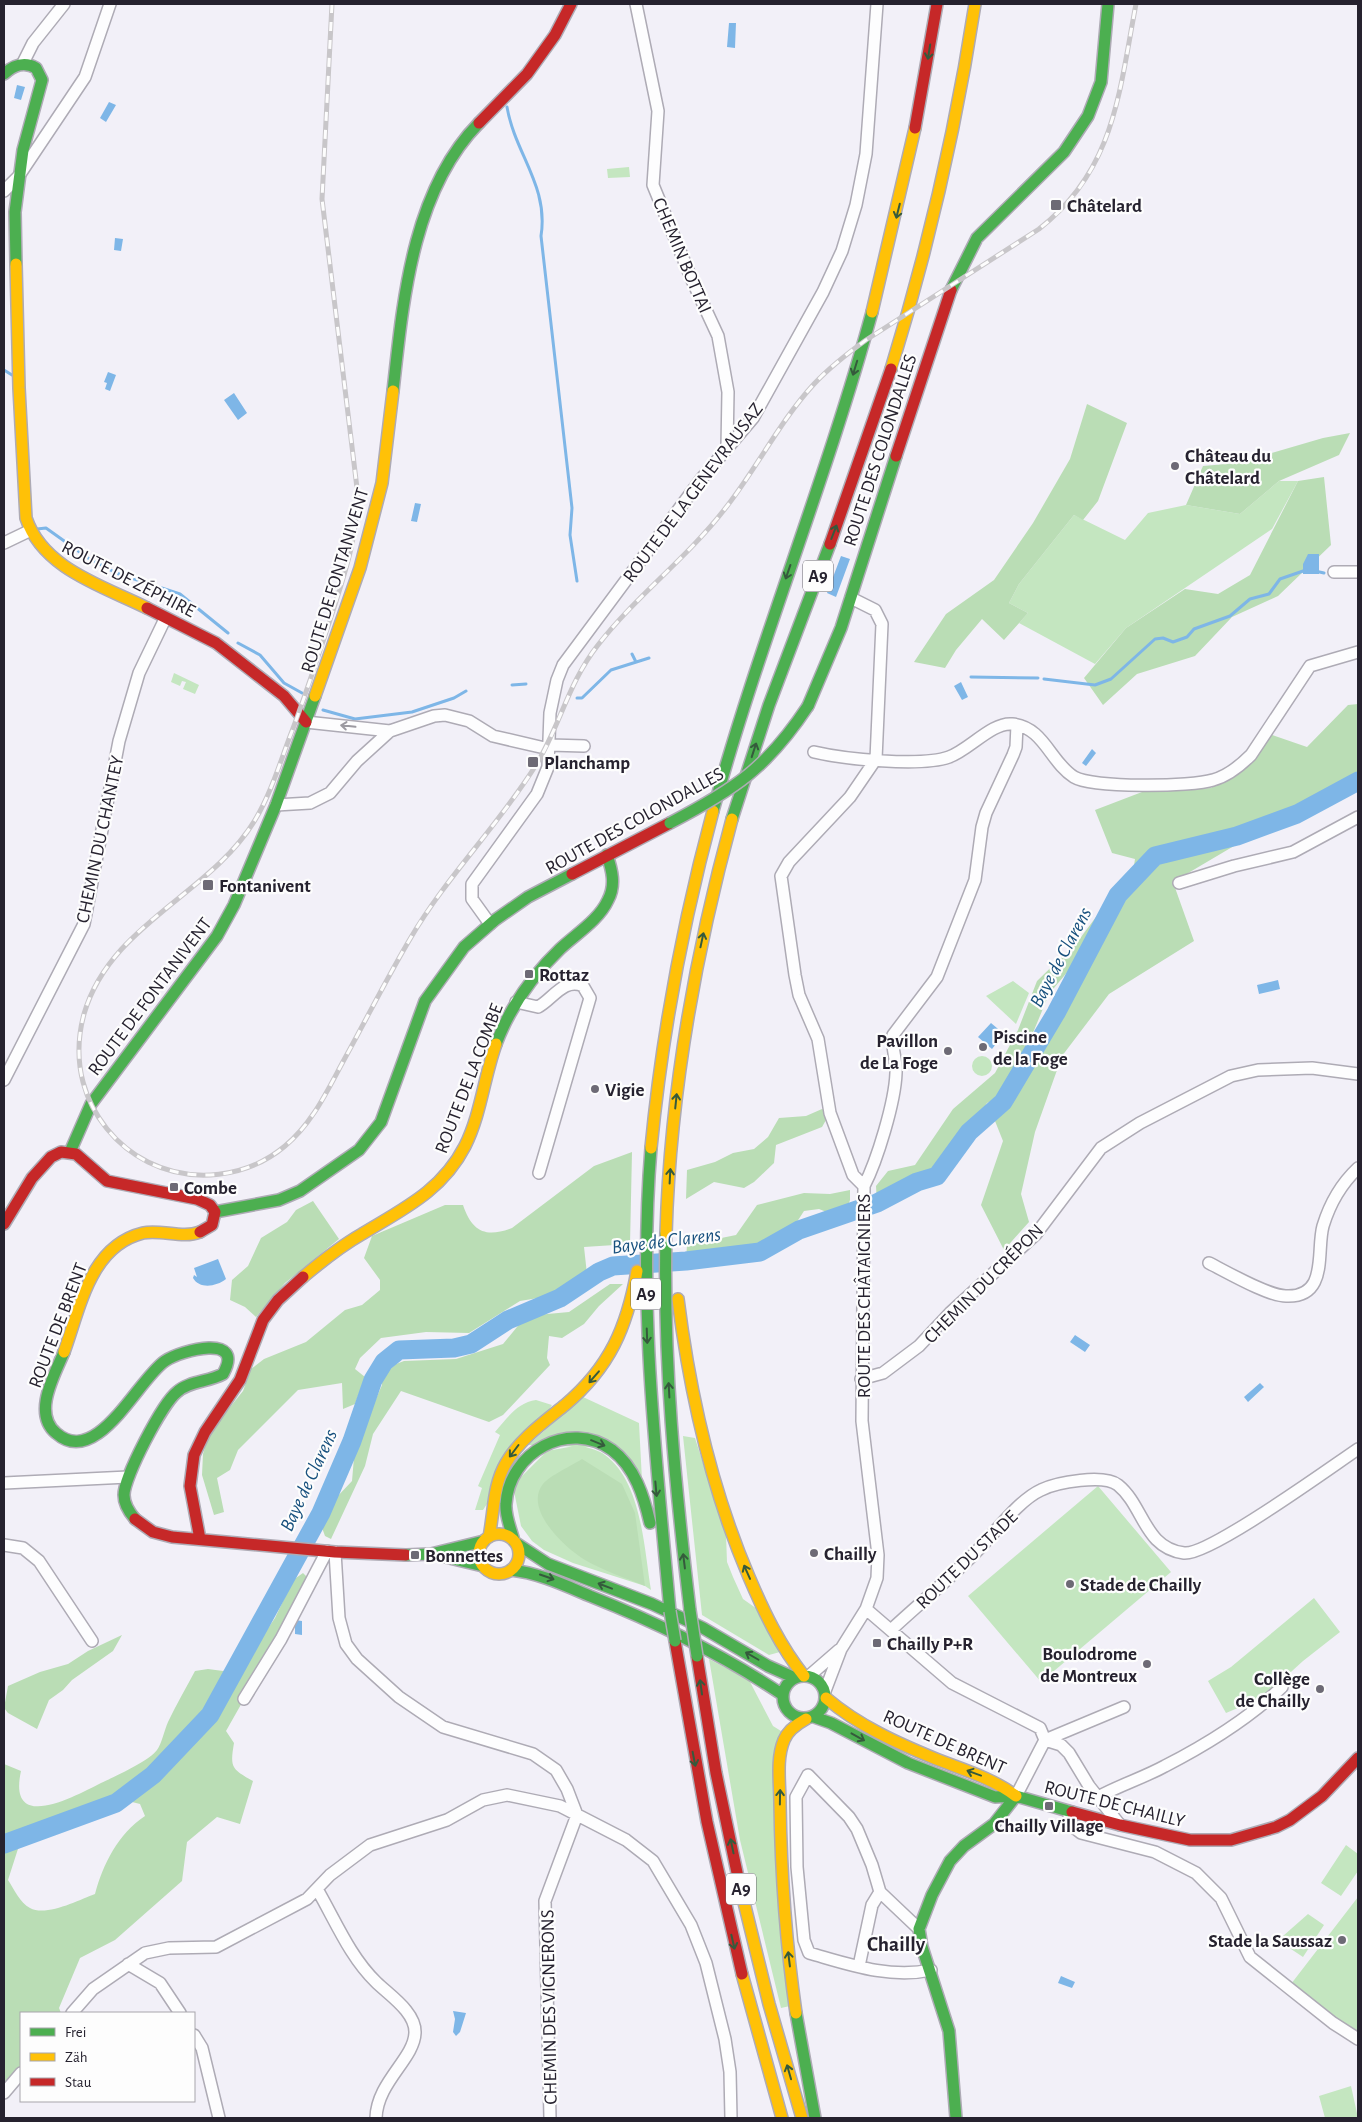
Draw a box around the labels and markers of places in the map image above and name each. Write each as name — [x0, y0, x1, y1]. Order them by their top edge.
place label: Châtelard — [1067, 197, 1142, 216]
marker: Châtelard — [1049, 198, 1063, 212]
place label: Château du Châtelard — [1185, 447, 1271, 488]
marker: Château du Châtelard — [1169, 460, 1181, 472]
place label: Planchamp — [544, 754, 630, 773]
marker: Planchamp — [526, 755, 540, 769]
place label: Fontanivent — [219, 877, 311, 896]
marker: Fontanivent — [201, 878, 215, 892]
place label: Rottaz — [539, 966, 589, 985]
marker: Rottaz — [523, 968, 535, 980]
place label: Piscine de la Foge — [993, 1028, 1068, 1069]
place label: Pavillon de La Foge — [860, 1032, 938, 1073]
marker: Piscine de la Foge — [977, 1041, 989, 1053]
marker: Pavillon de La Foge — [942, 1045, 954, 1057]
place label: Vigie — [605, 1081, 645, 1100]
marker: Vigie — [589, 1083, 601, 1095]
place label: Combe — [184, 1179, 237, 1198]
marker: Combe — [168, 1181, 180, 1193]
place label: Chailly — [824, 1545, 877, 1564]
place label: Bonnettes — [425, 1547, 503, 1566]
marker: Chailly — [808, 1547, 820, 1559]
marker: Bonnettes — [409, 1549, 421, 1561]
place label: Stade de Chailly — [1080, 1576, 1202, 1595]
marker: Stade de Chailly — [1064, 1578, 1076, 1590]
place label: Chailly P+R — [887, 1635, 973, 1654]
marker: Chailly P+R — [871, 1637, 883, 1649]
place label: Boulodrome de Montreux — [1040, 1645, 1137, 1686]
marker: Boulodrome de Montreux — [1141, 1658, 1153, 1670]
place label: Collège de Chailly — [1236, 1670, 1310, 1711]
marker: Collège de Chailly — [1314, 1683, 1326, 1695]
marker: Chailly Village — [1043, 1800, 1055, 1812]
place label: Chailly Village — [994, 1817, 1104, 1836]
place label: Stade la Saussaz — [1208, 1932, 1332, 1951]
marker: Stade la Saussaz — [1336, 1934, 1348, 1946]

